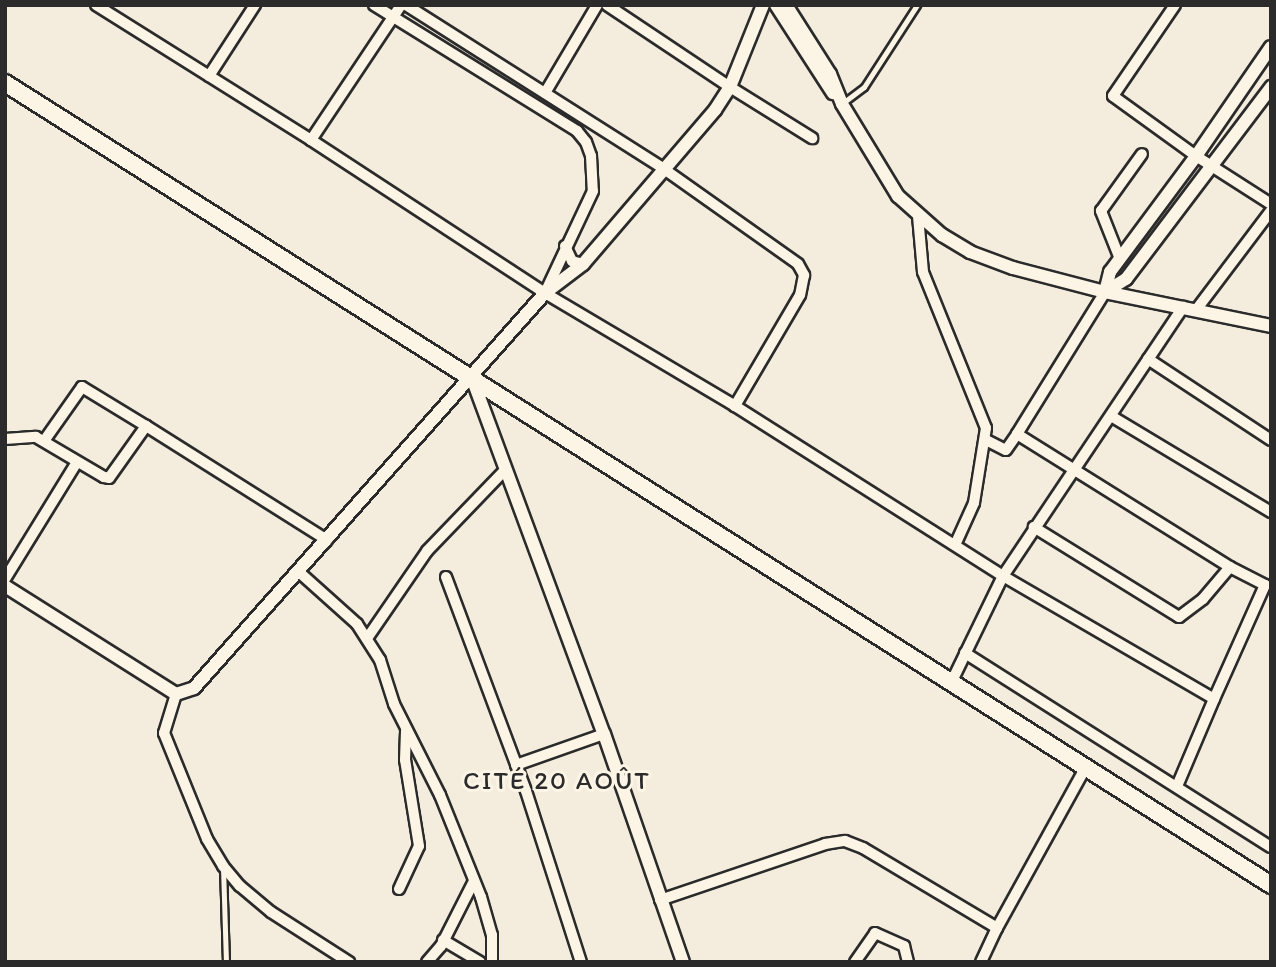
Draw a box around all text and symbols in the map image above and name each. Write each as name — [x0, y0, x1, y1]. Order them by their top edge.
district label: CITÉ 20 AOÛT — [465, 765, 649, 797]

